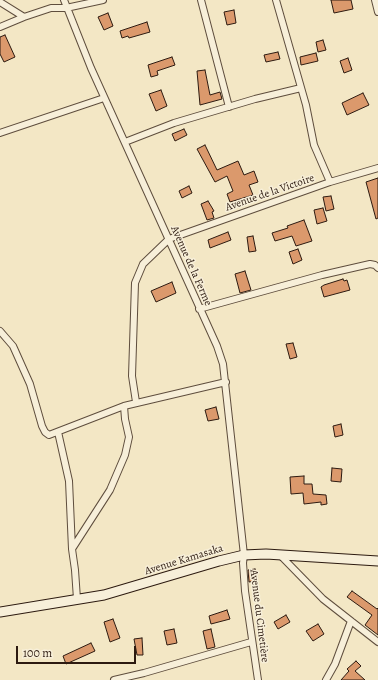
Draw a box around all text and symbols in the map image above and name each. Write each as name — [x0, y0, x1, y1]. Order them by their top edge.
street label: Avenue de la Victoire — [224, 172, 316, 214]
street label: Avenue de la Ferme — [167, 224, 215, 308]
street label: Avenue Kamasaka — [143, 542, 225, 578]
street label: Avenue du Cimetière — [247, 569, 271, 663]
scale bar — [18, 638, 138, 664]
text: 100 m — [23, 645, 52, 661]

